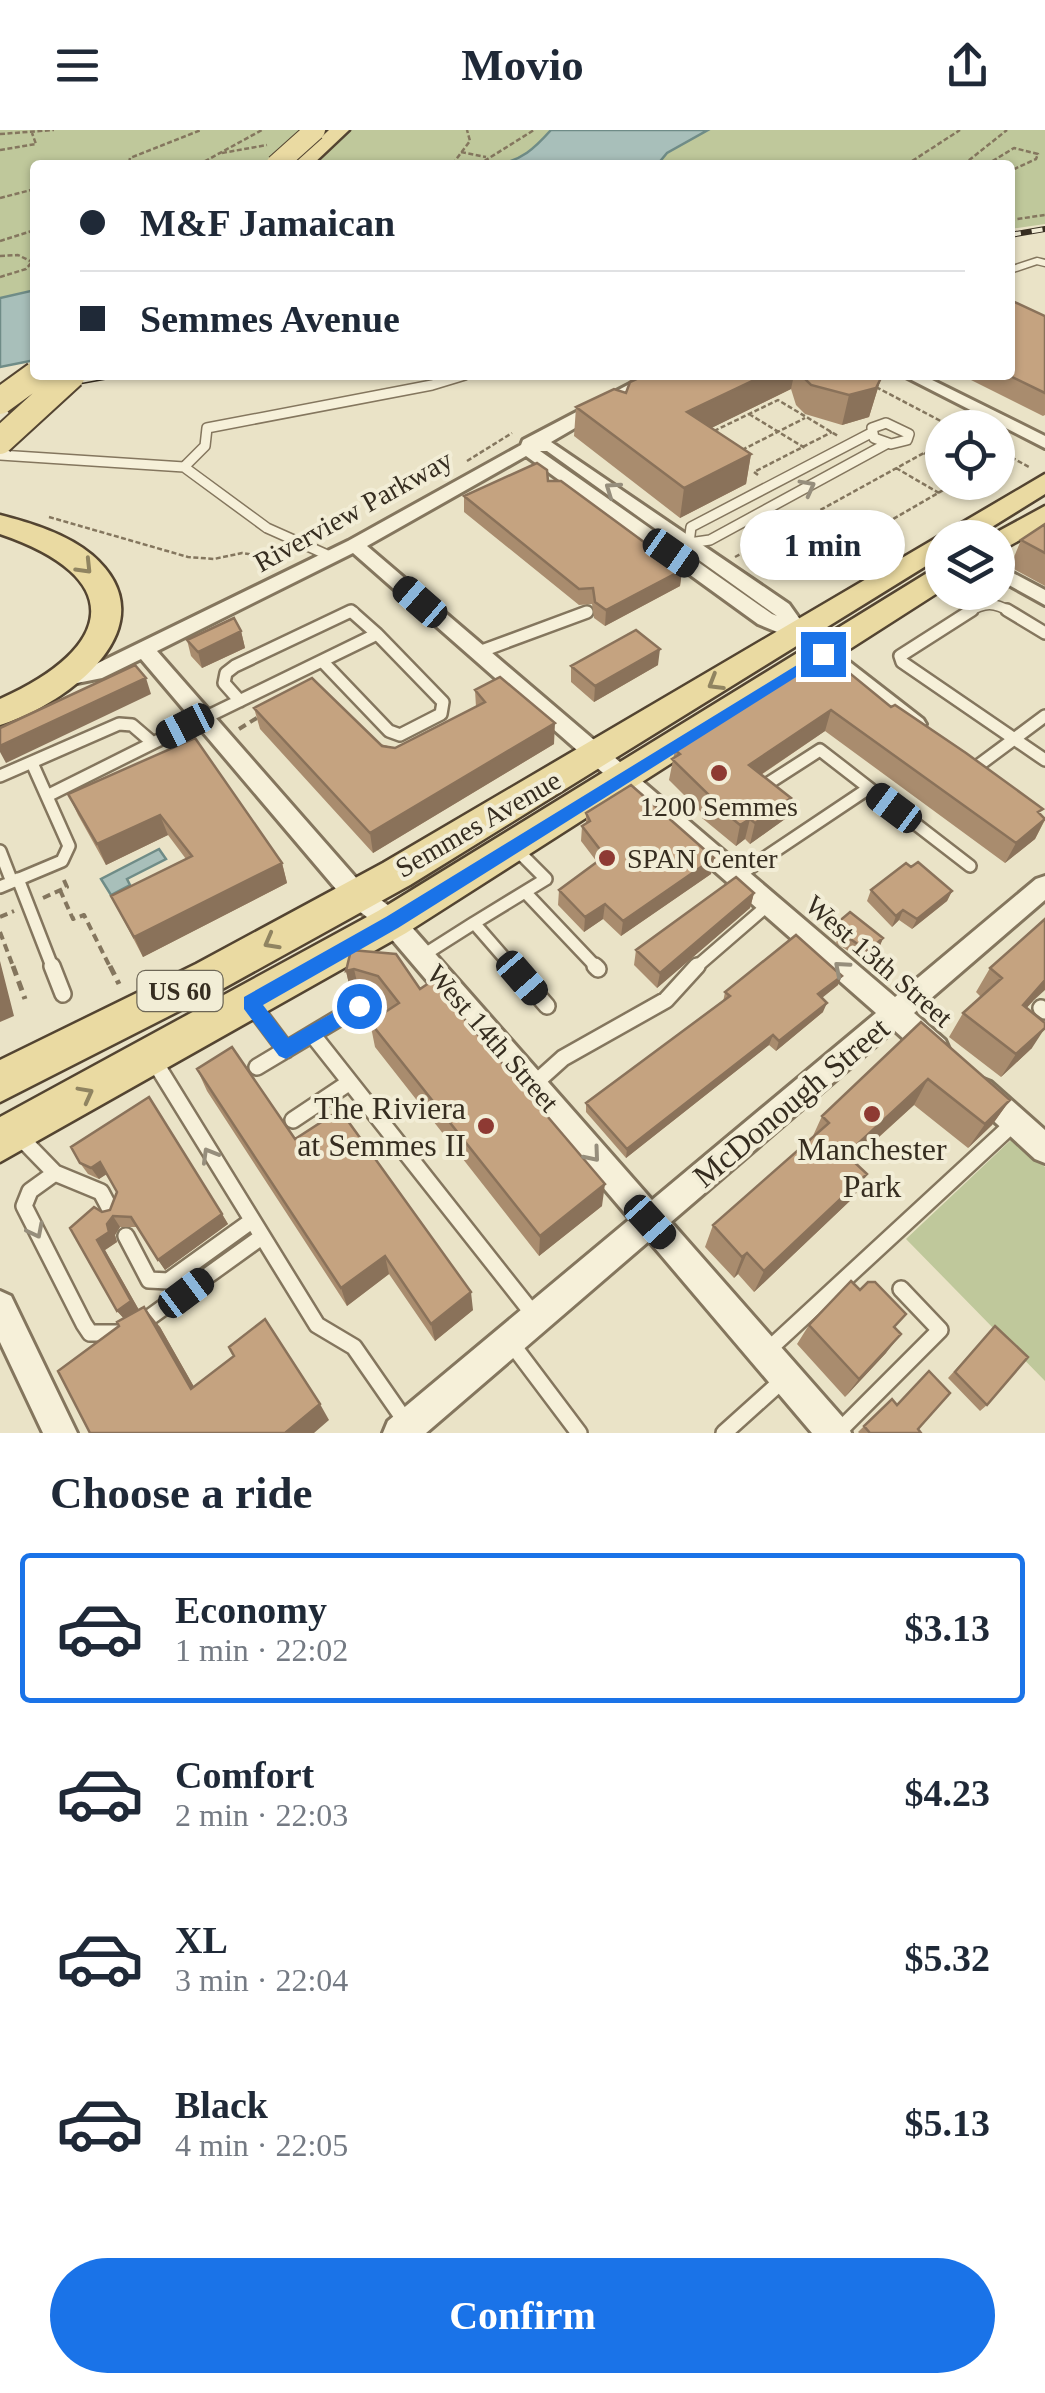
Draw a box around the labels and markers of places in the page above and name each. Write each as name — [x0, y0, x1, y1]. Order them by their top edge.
marker: 1200 Semmes — [708, 762, 730, 784]
place label: 1200 Semmes — [640, 791, 798, 822]
place label: SPAN Center — [627, 843, 778, 874]
marker: SPAN Center — [596, 847, 618, 869]
place label: The Riviera at Semmes II — [297, 1090, 466, 1163]
marker: Manchester Park — [861, 1103, 883, 1125]
marker: The Riviera at Semmes II — [475, 1115, 497, 1137]
place label: Manchester Park — [797, 1131, 947, 1204]

